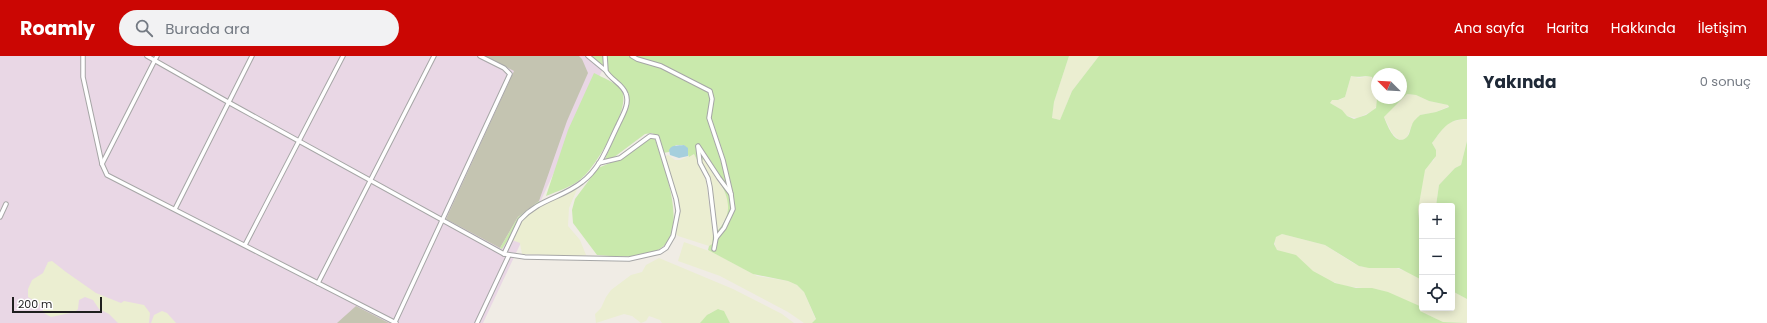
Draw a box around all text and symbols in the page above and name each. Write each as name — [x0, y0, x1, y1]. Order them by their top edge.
search box — [119, 10, 399, 46]
text: Roamly — [20, 15, 95, 42]
icon: search — [133, 17, 155, 39]
text: Burada ara — [165, 18, 250, 39]
text: Ana sayfa — [1454, 18, 1524, 38]
text: Harita — [1546, 18, 1589, 38]
text: Hakkında — [1611, 18, 1676, 38]
text: İletişim — [1698, 18, 1747, 38]
north arrow — [1371, 68, 1407, 104]
text: Yakında — [1483, 70, 1556, 94]
text: 0 sonuç — [1700, 72, 1751, 91]
map controls — [1419, 203, 1455, 311]
button: + — [1419, 203, 1455, 239]
button: − — [1419, 239, 1455, 275]
button: locate — [1419, 275, 1455, 311]
scale bar — [12, 295, 102, 314]
text: 200 m — [18, 296, 52, 312]

